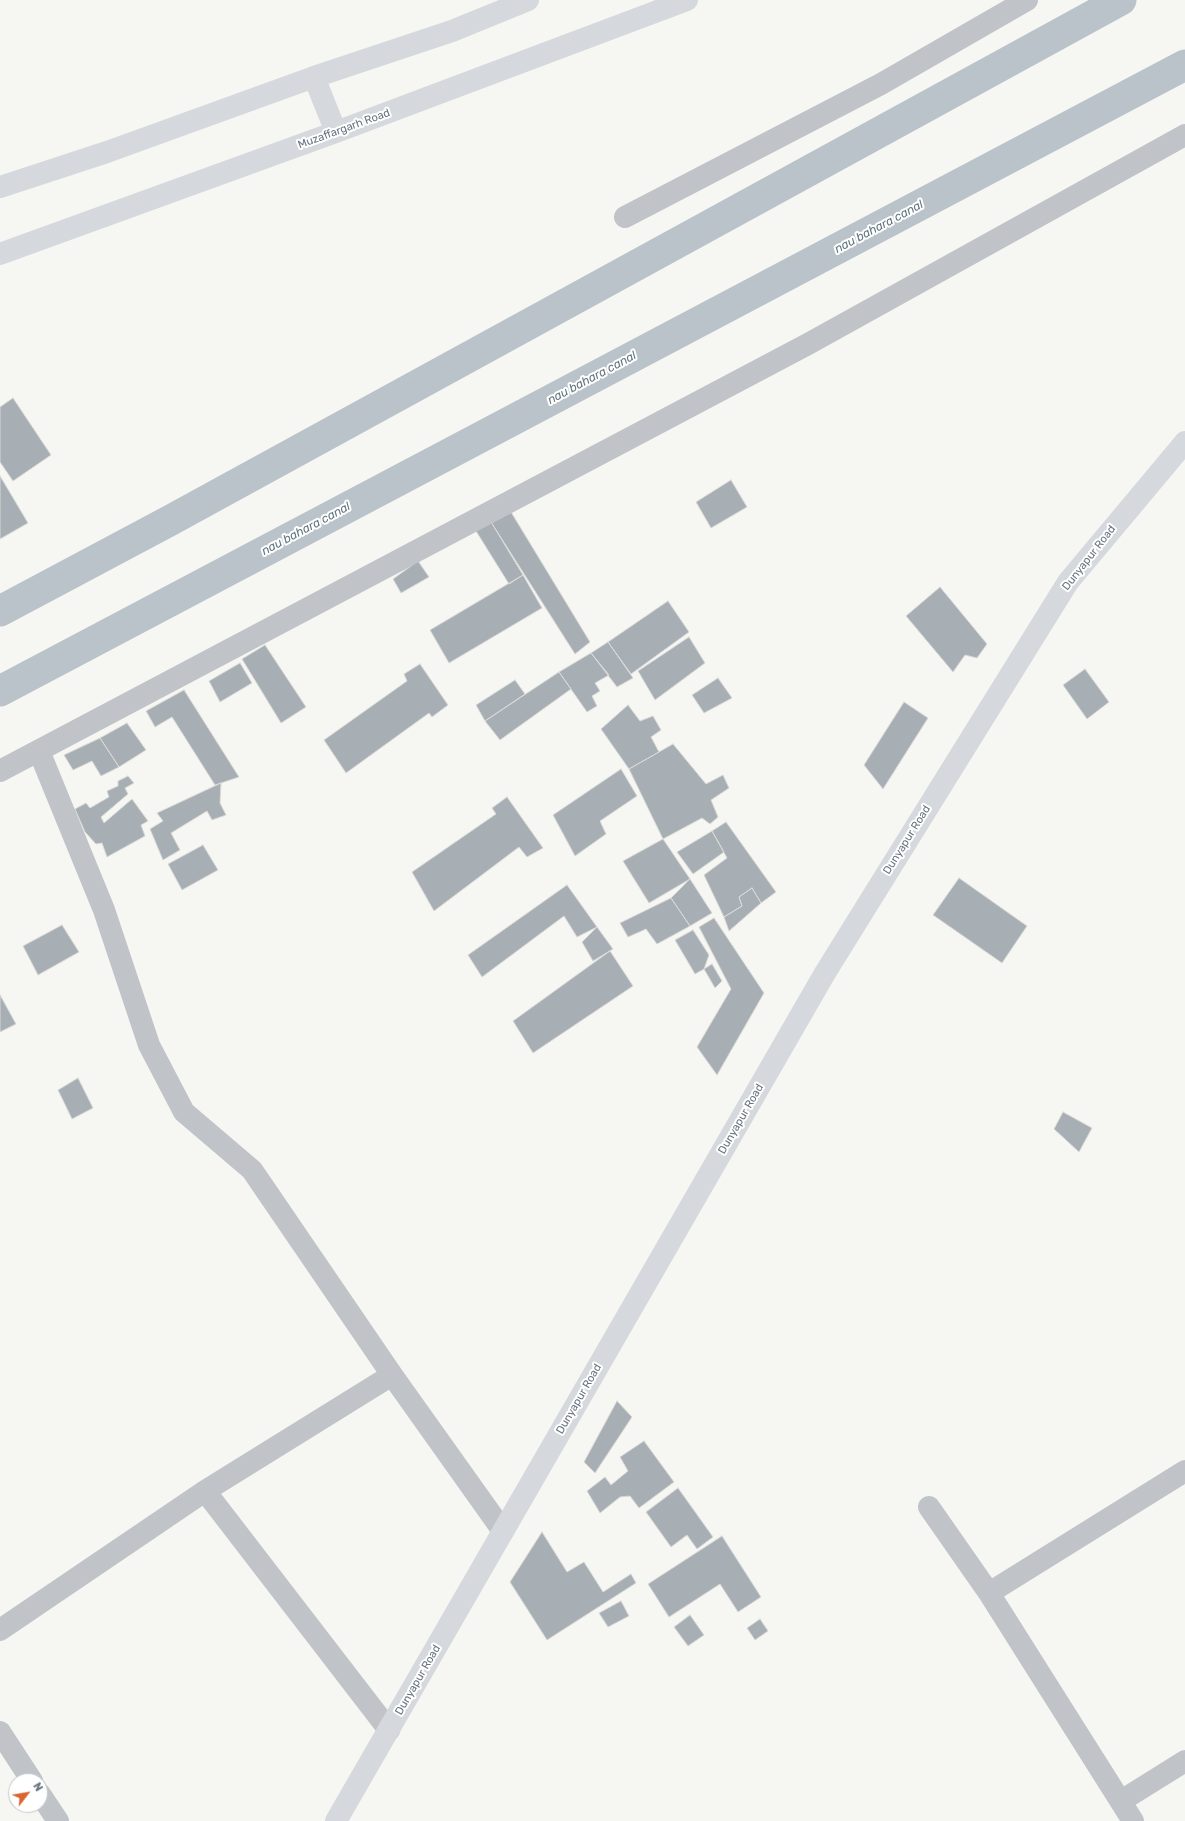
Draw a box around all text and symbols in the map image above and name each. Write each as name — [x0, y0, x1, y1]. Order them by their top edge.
street label: Muzaffargarh Road — [296, 106, 392, 152]
water label: nau bahara canal — [832, 198, 926, 256]
water label: nau bahara canal — [545, 349, 639, 407]
water label: nau bahara canal — [259, 500, 353, 558]
street label: Dunyapur Road — [1060, 523, 1118, 593]
street label: Dunyapur Road — [881, 803, 933, 877]
street label: Dunyapur Road — [716, 1082, 766, 1156]
street label: Dunyapur Road — [554, 1362, 604, 1436]
street label: Dunyapur Road — [393, 1643, 443, 1717]
north arrow — [8, 1773, 48, 1813]
text: N — [30, 1780, 45, 1794]

